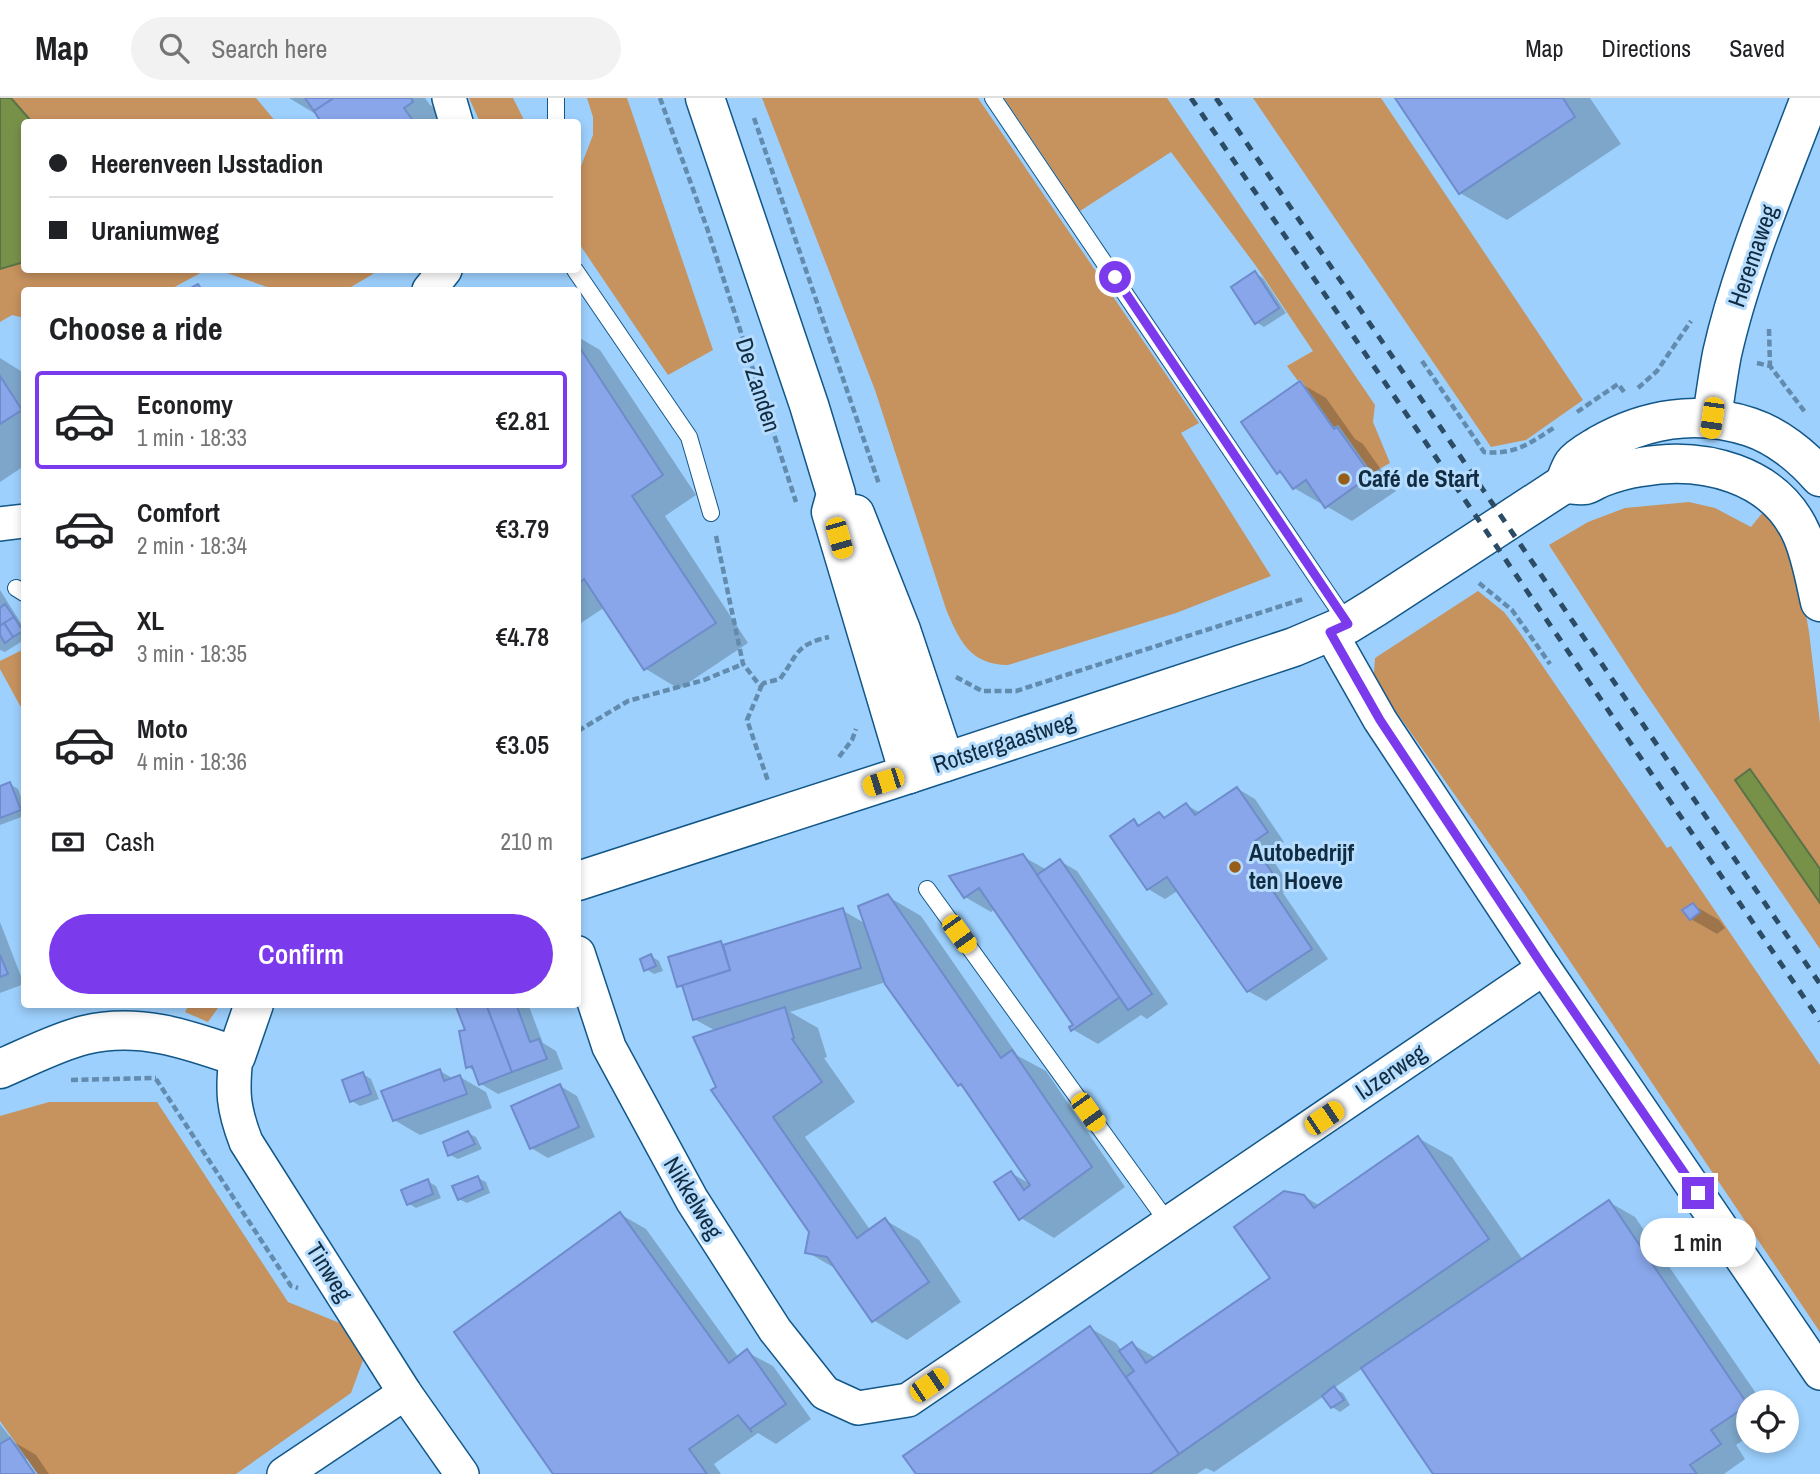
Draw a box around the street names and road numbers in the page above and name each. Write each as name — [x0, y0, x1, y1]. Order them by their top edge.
street label: Heremaweg — [1720, 200, 1784, 311]
street label: De Zanden — [729, 333, 789, 436]
street label: Rotstergaastweg — [929, 704, 1079, 780]
street label: IJzerweg — [1349, 1036, 1432, 1106]
street label: Nikkelweg — [657, 1150, 731, 1245]
street label: Tinweg — [299, 1236, 360, 1307]

